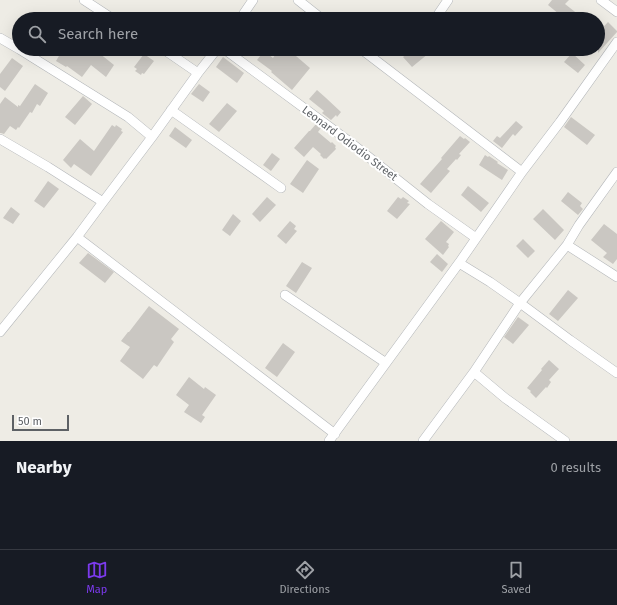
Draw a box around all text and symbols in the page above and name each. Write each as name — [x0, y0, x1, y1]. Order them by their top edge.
search box — [12, 12, 605, 56]
icon: search — [26, 23, 48, 45]
text: Search here — [58, 25, 138, 43]
street label: Leonard Odiodio Street — [299, 103, 400, 184]
scale bar — [12, 413, 69, 432]
text: 50 m — [18, 415, 42, 428]
text: Nearby — [16, 457, 71, 478]
text: 0 results — [550, 460, 601, 475]
tab: Map — [86, 559, 108, 596]
tab: Directions — [279, 559, 330, 596]
tab: Saved — [501, 559, 531, 596]

